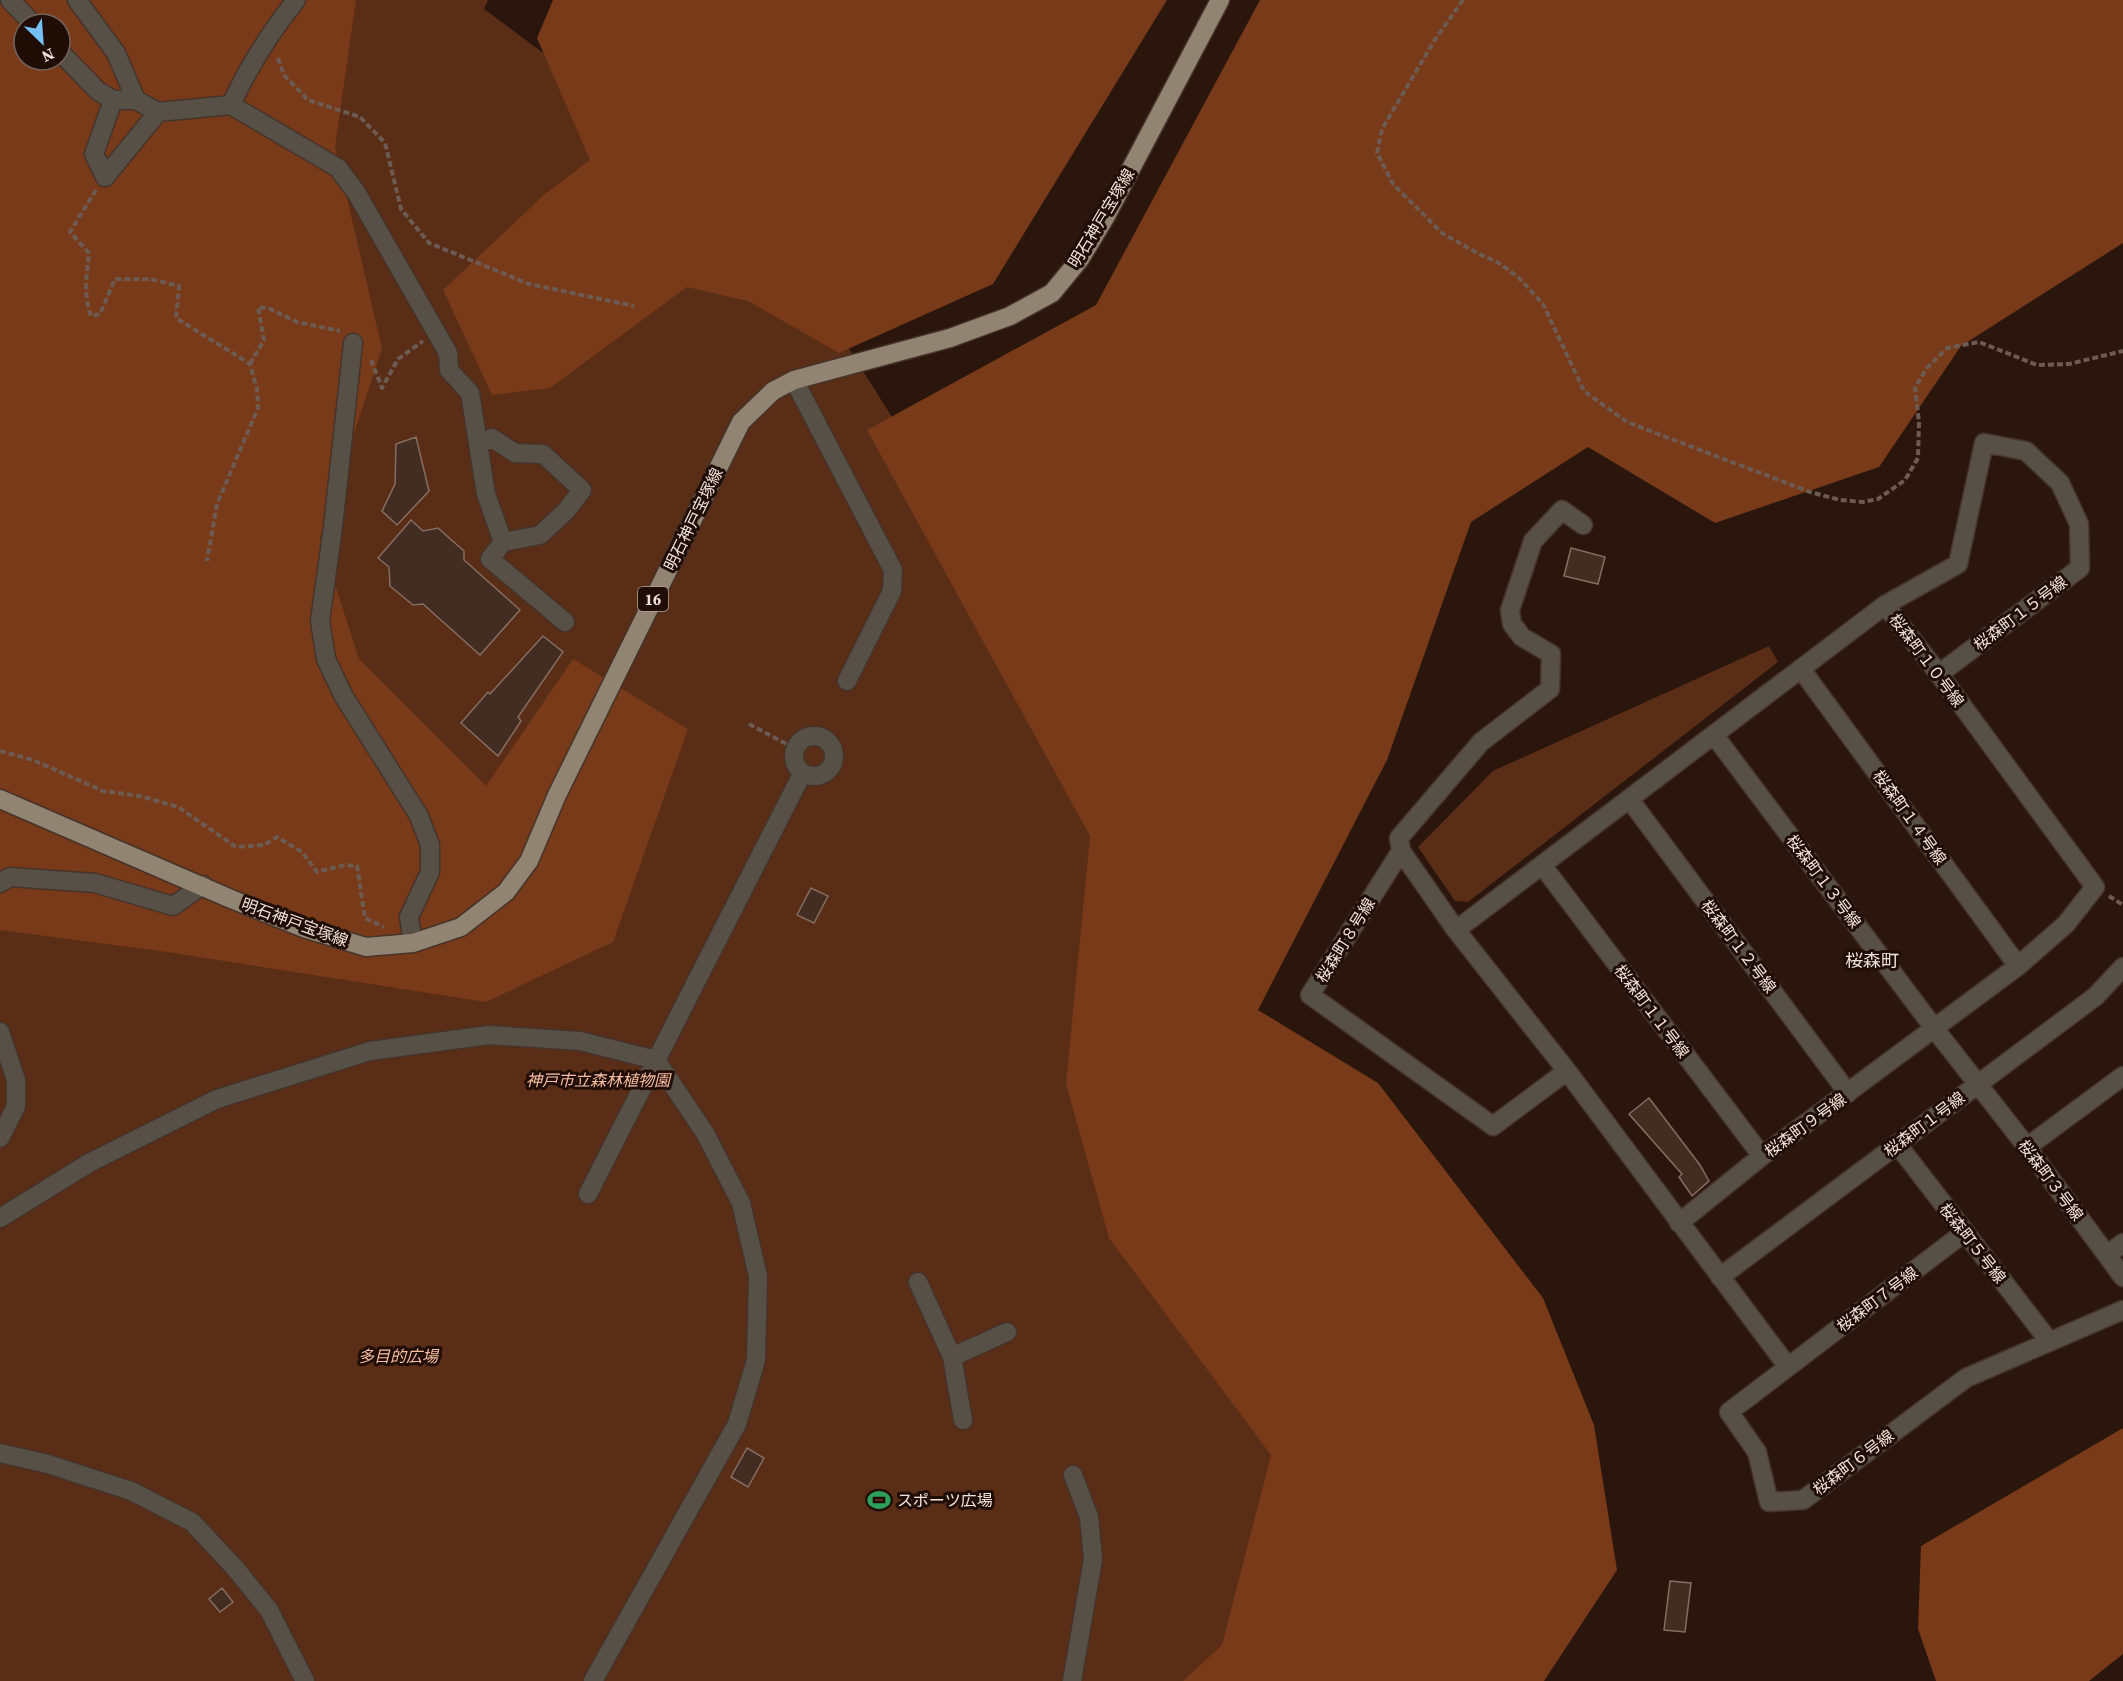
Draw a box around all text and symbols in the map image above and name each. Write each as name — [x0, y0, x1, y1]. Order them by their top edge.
north arrow — [12, 12, 72, 72]
text: N — [38, 43, 58, 68]
street label: 明石神戸宝塚線 — [1063, 164, 1139, 272]
street label: 明石神戸宝塚線 — [659, 464, 727, 574]
street label: 桜森町１５号線 — [1969, 571, 2071, 655]
road number: 16 — [638, 587, 668, 611]
street label: 桜森町１０号線 — [1885, 609, 1969, 711]
street label: 桜森町１４号線 — [1868, 765, 1952, 869]
street label: 桜森町１３号線 — [1782, 830, 1866, 932]
street label: 明石神戸宝塚線 — [239, 893, 351, 951]
street label: 桜森町８号線 — [1310, 893, 1380, 987]
street label: 桜森町１２号線 — [1697, 895, 1781, 997]
district label: 桜森町 — [1845, 948, 1899, 973]
street label: 桜森町１１号線 — [1610, 960, 1694, 1062]
park label: 神戸市立森林植物園 — [526, 1069, 672, 1091]
street label: 桜森町１号線 — [1879, 1086, 1969, 1162]
street label: 桜森町９号線 — [1760, 1088, 1850, 1162]
street label: 桜森町３号線 — [2013, 1135, 2089, 1225]
street label: 桜森町５号線 — [1935, 1198, 2011, 1288]
street label: 桜森町７号線 — [1832, 1261, 1922, 1337]
park label: 多目的広場 — [358, 1345, 440, 1367]
street label: 桜森町６号線 — [1808, 1424, 1898, 1500]
sports icon: スポーツ広場 — [866, 1487, 892, 1513]
place label: スポーツ広場 — [897, 1489, 993, 1511]

